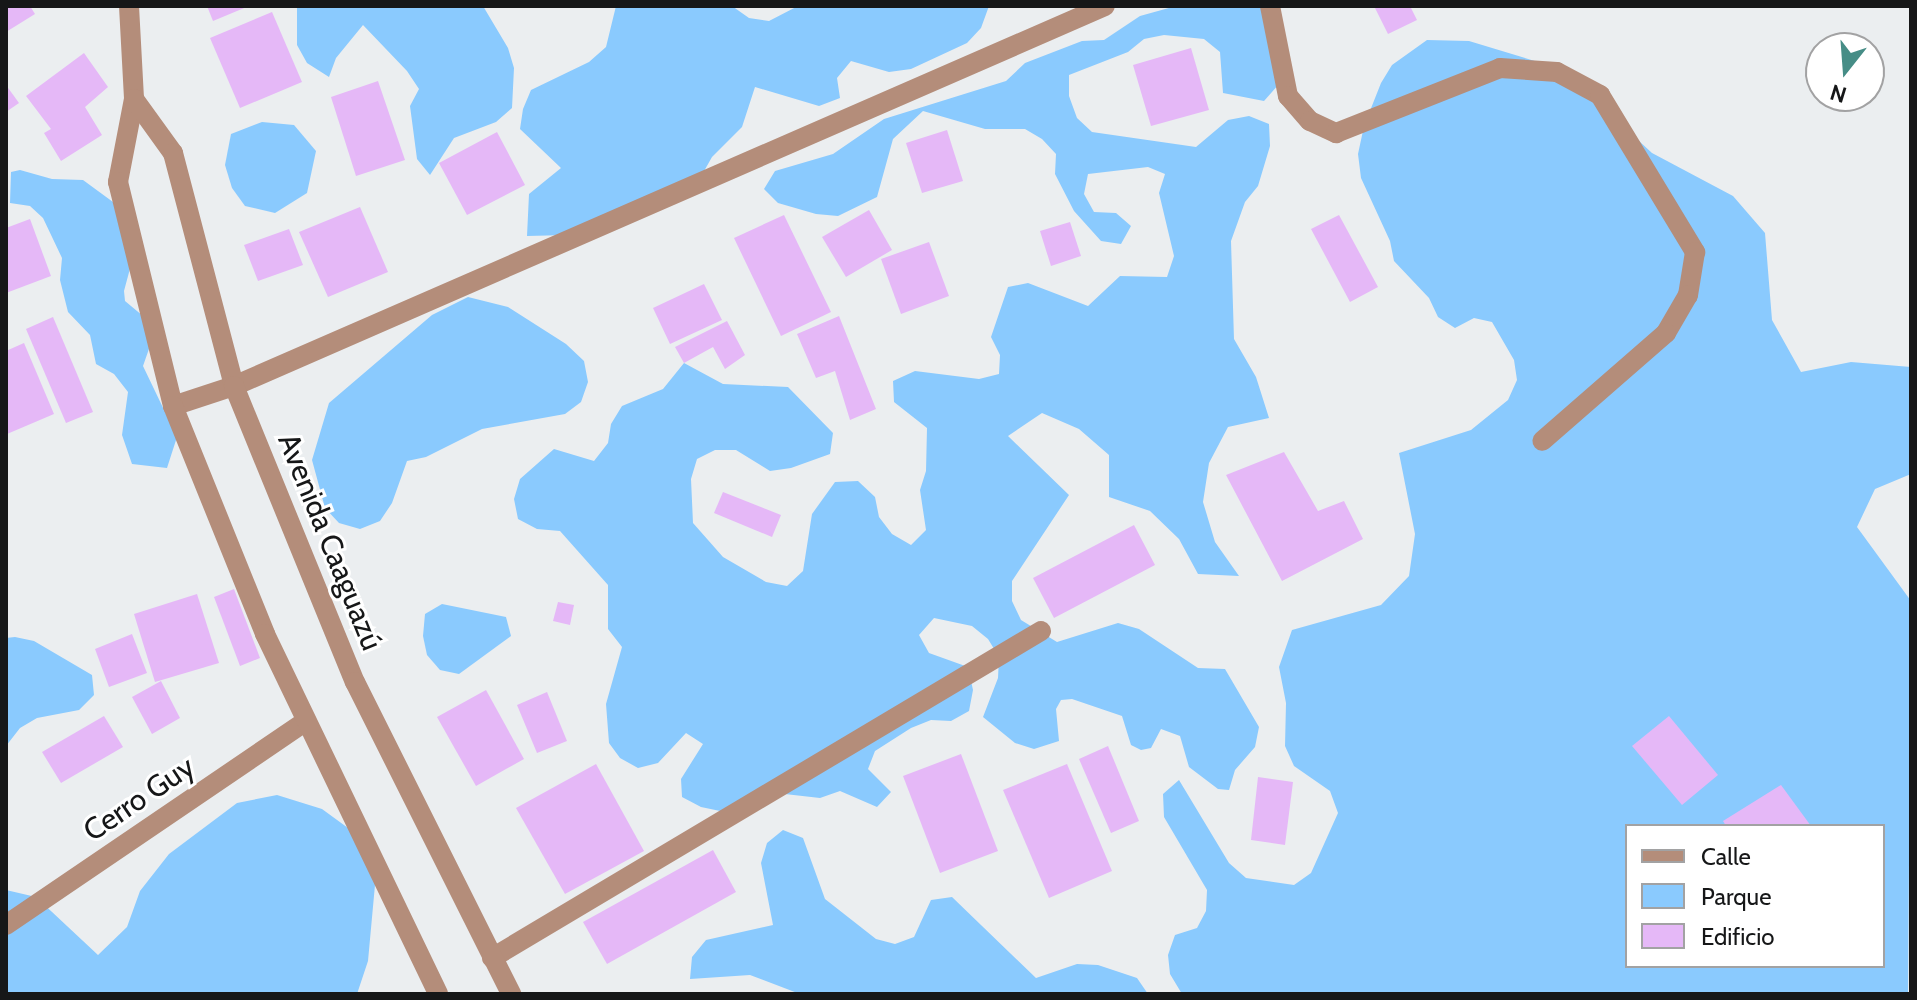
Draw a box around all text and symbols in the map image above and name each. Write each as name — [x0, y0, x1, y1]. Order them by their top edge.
north arrow — [1805, 32, 1885, 112]
text: N — [1827, 78, 1850, 109]
street label: Avenida Caaguazú — [270, 428, 390, 656]
street label: Cerro Guy — [77, 749, 201, 849]
legend — [1625, 824, 1885, 968]
text: Calle — [1701, 842, 1751, 871]
text: Parque — [1701, 882, 1771, 911]
text: Edificio — [1701, 922, 1775, 951]

